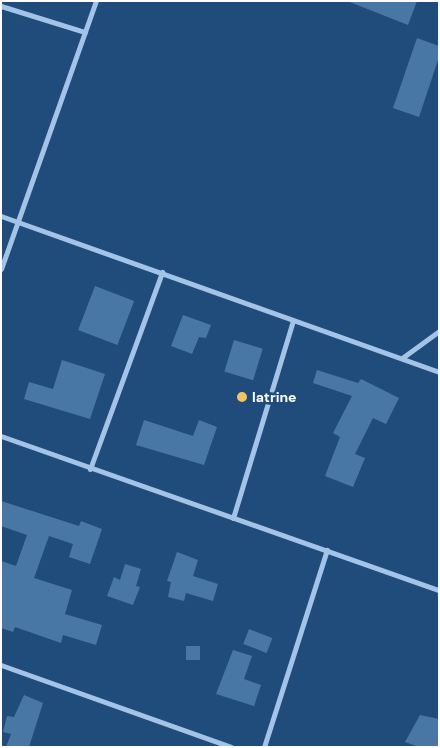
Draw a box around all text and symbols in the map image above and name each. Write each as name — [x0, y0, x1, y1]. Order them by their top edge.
place label: latrine — [252, 389, 297, 405]
marker: latrine — [236, 391, 248, 403]

